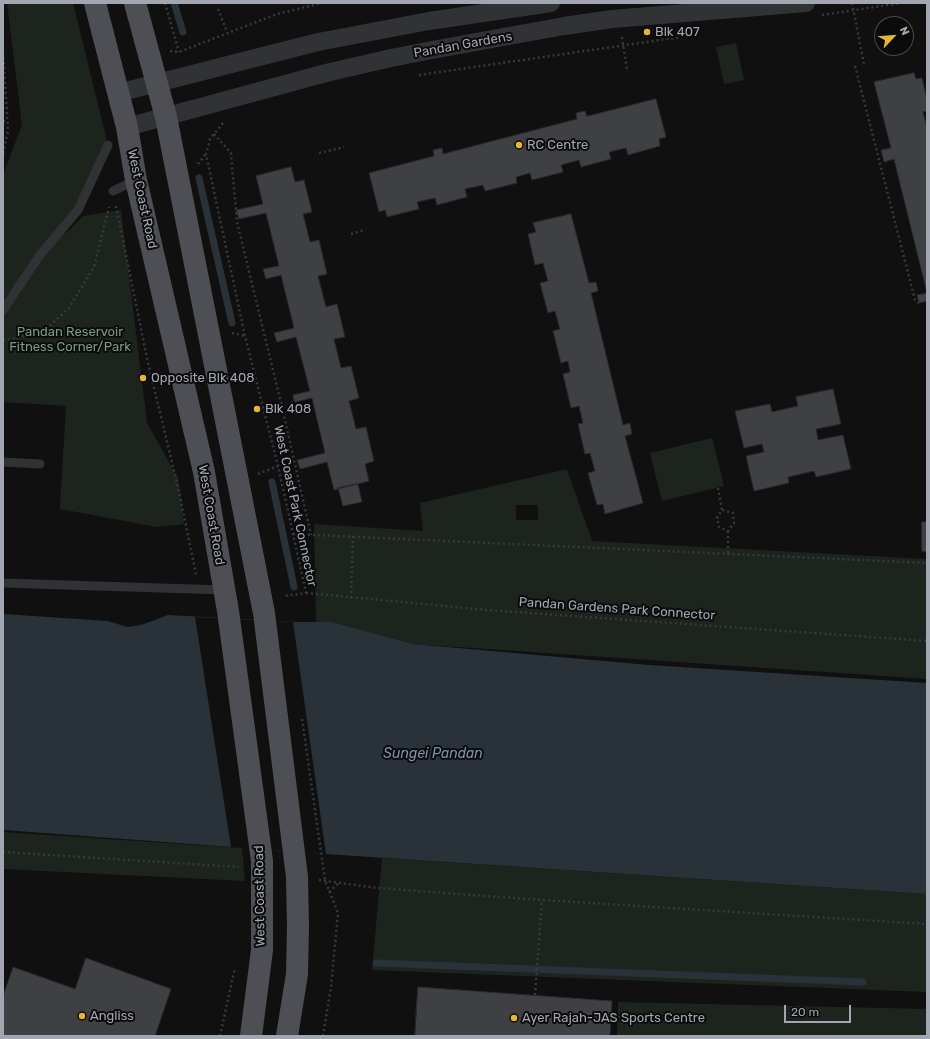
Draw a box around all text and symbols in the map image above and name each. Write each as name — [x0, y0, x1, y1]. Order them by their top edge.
north arrow — [874, 16, 914, 56]
place label: Blk 407 — [655, 24, 700, 40]
text: N — [897, 25, 912, 37]
marker: Blk 407 — [642, 27, 652, 37]
street label: Pandan Gardens — [413, 29, 513, 61]
place label: RC Centre — [527, 137, 588, 153]
marker: RC Centre — [514, 140, 524, 150]
street label: West Coast Road — [124, 148, 160, 250]
park label: Pandan Reservoir Fitness Corner/Park — [9, 324, 131, 355]
place label: Opposite Blk 408 — [151, 370, 254, 386]
marker: Opposite Blk 408 — [138, 373, 148, 383]
place label: Blk 408 — [265, 401, 311, 417]
marker: Blk 408 — [252, 404, 262, 414]
street label: West Coast Park Connector — [270, 424, 320, 588]
street label: West Coast Road — [195, 464, 227, 566]
street label: Pandan Gardens Park Connector — [518, 594, 716, 624]
water label: Sungei Pandan — [383, 746, 483, 762]
street label: West Coast Road — [251, 845, 269, 947]
scale bar — [786, 997, 853, 1023]
text: 20 m — [791, 1005, 819, 1019]
place label: Angliss — [90, 1008, 134, 1024]
place label: Ayer Rajah-JAS Sports Centre — [522, 1010, 705, 1026]
marker: Angliss — [77, 1011, 87, 1021]
marker: Ayer Rajah-JAS Sports Centre — [509, 1013, 519, 1023]

